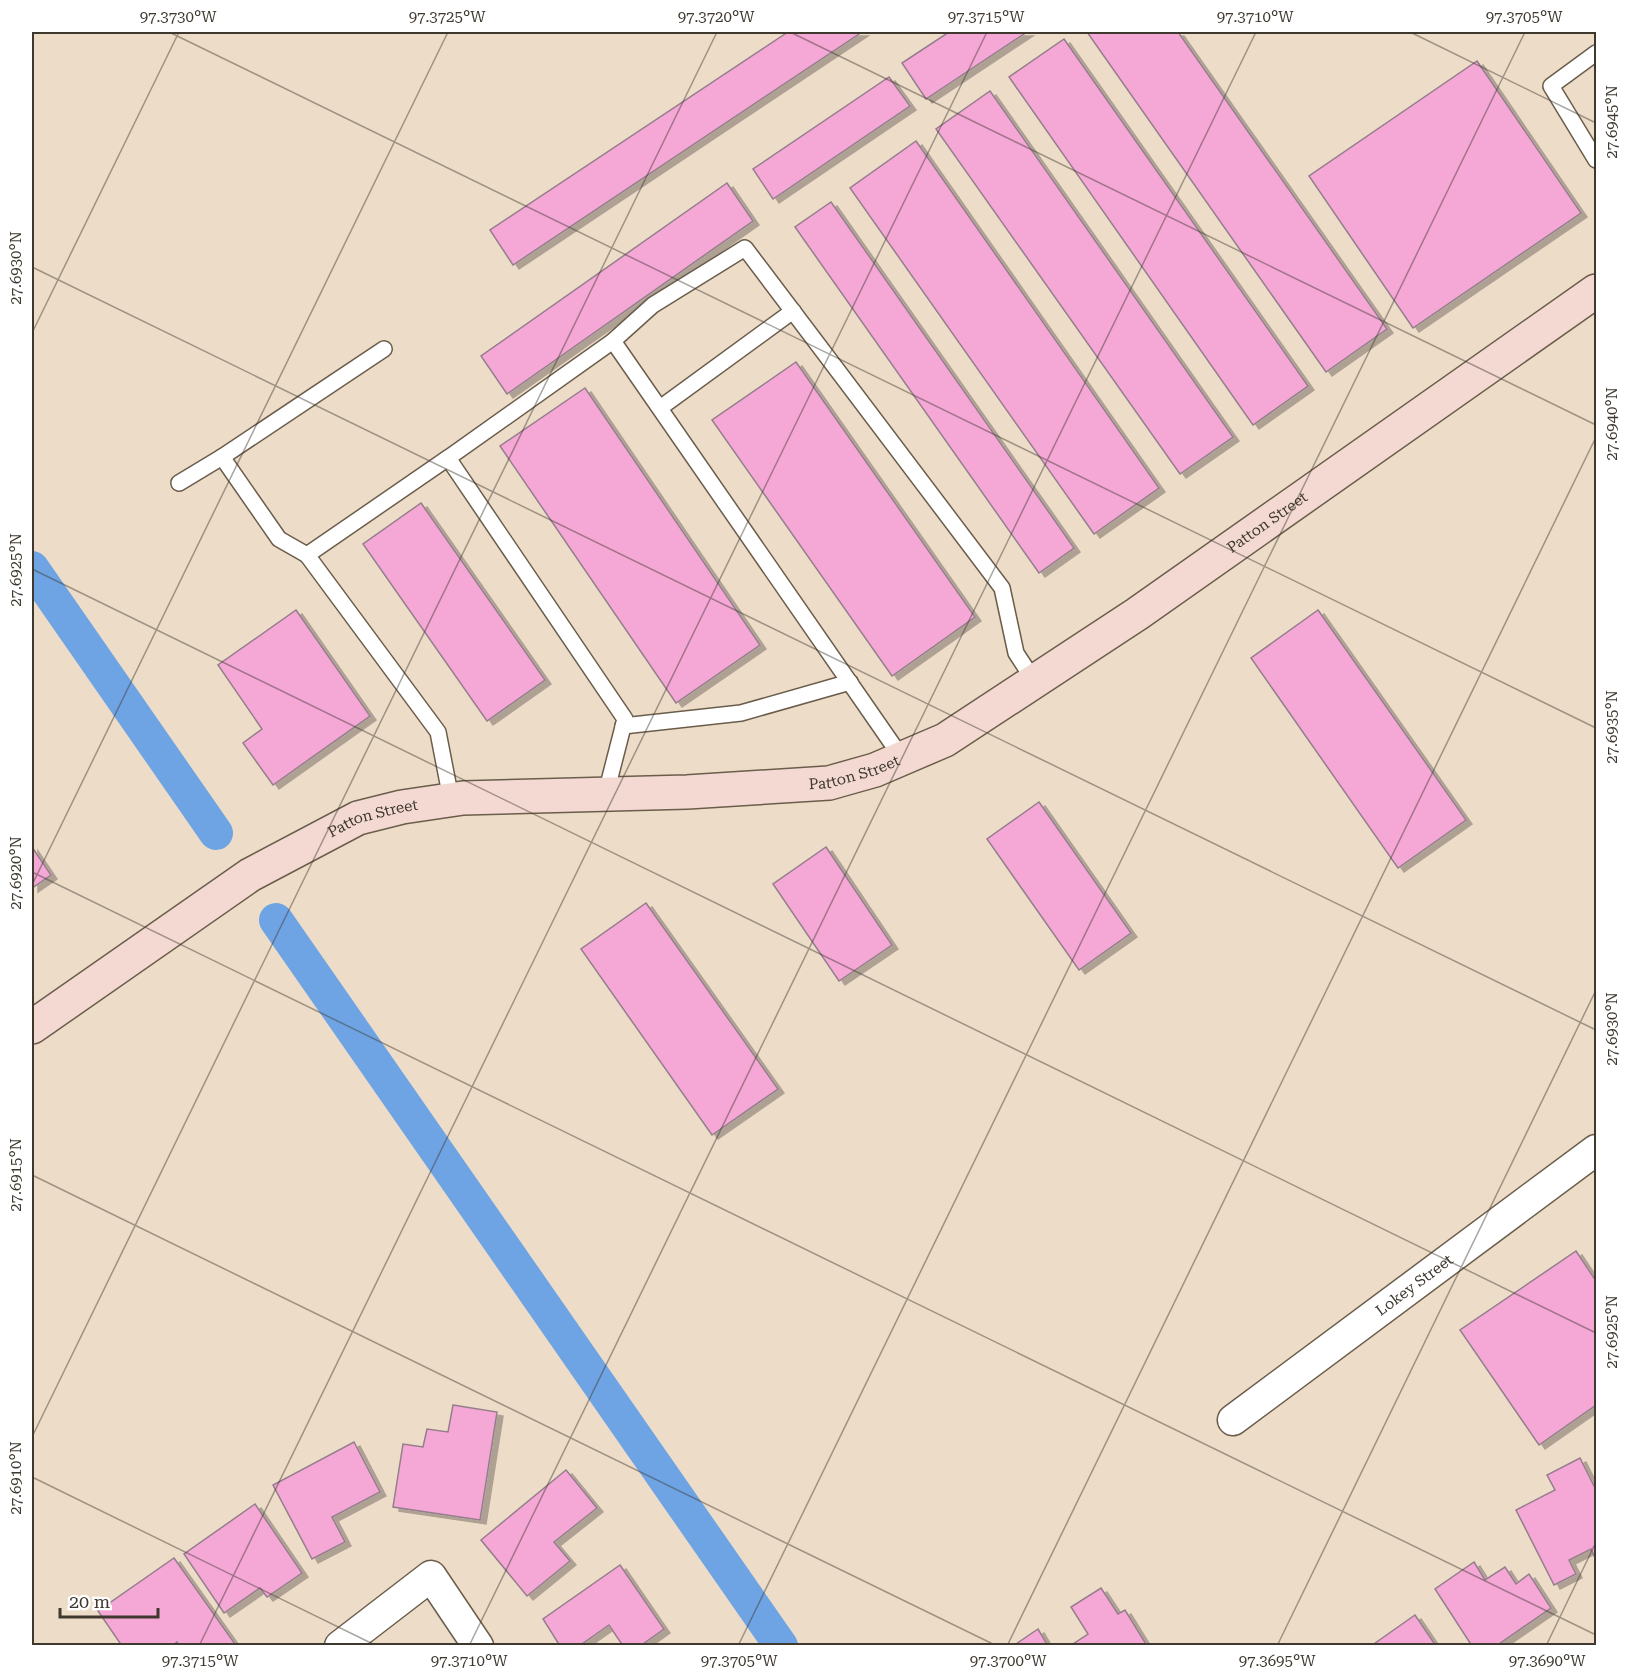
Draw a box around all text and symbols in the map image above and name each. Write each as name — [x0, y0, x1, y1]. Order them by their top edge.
text: 97.3730°W — [140, 8, 217, 26]
text: 97.3725°W — [409, 8, 486, 26]
text: 97.3720°W — [678, 8, 755, 26]
text: 97.3715°W — [948, 8, 1025, 26]
text: 97.3710°W — [1217, 8, 1294, 26]
text: 97.3705°W — [1486, 8, 1563, 26]
text: 27.6945°N — [1603, 85, 1621, 159]
text: 27.6930°N — [7, 231, 25, 305]
text: 27.6940°N — [1603, 387, 1621, 461]
street label: Patton Street — [1223, 488, 1311, 557]
text: 27.6925°N — [7, 533, 25, 607]
text: 27.6935°N — [1603, 690, 1621, 764]
street label: Patton Street — [808, 751, 903, 793]
street label: Patton Street — [325, 796, 419, 841]
text: 27.6920°N — [7, 836, 25, 910]
text: 27.6930°N — [1603, 992, 1621, 1066]
text: 27.6915°N — [7, 1138, 25, 1212]
street label: Lokey Street — [1372, 1250, 1457, 1320]
text: 27.6925°N — [1603, 1295, 1621, 1369]
text: 27.6910°N — [7, 1441, 25, 1515]
scale bar — [60, 1581, 158, 1619]
text: 20 m — [69, 1591, 110, 1612]
text: 97.3715°W — [162, 1652, 239, 1670]
text: 97.3710°W — [431, 1652, 508, 1670]
text: 97.3705°W — [701, 1652, 778, 1670]
text: 97.3700°W — [970, 1652, 1047, 1670]
text: 97.3695°W — [1239, 1652, 1316, 1670]
text: 97.3690°W — [1509, 1652, 1586, 1670]

